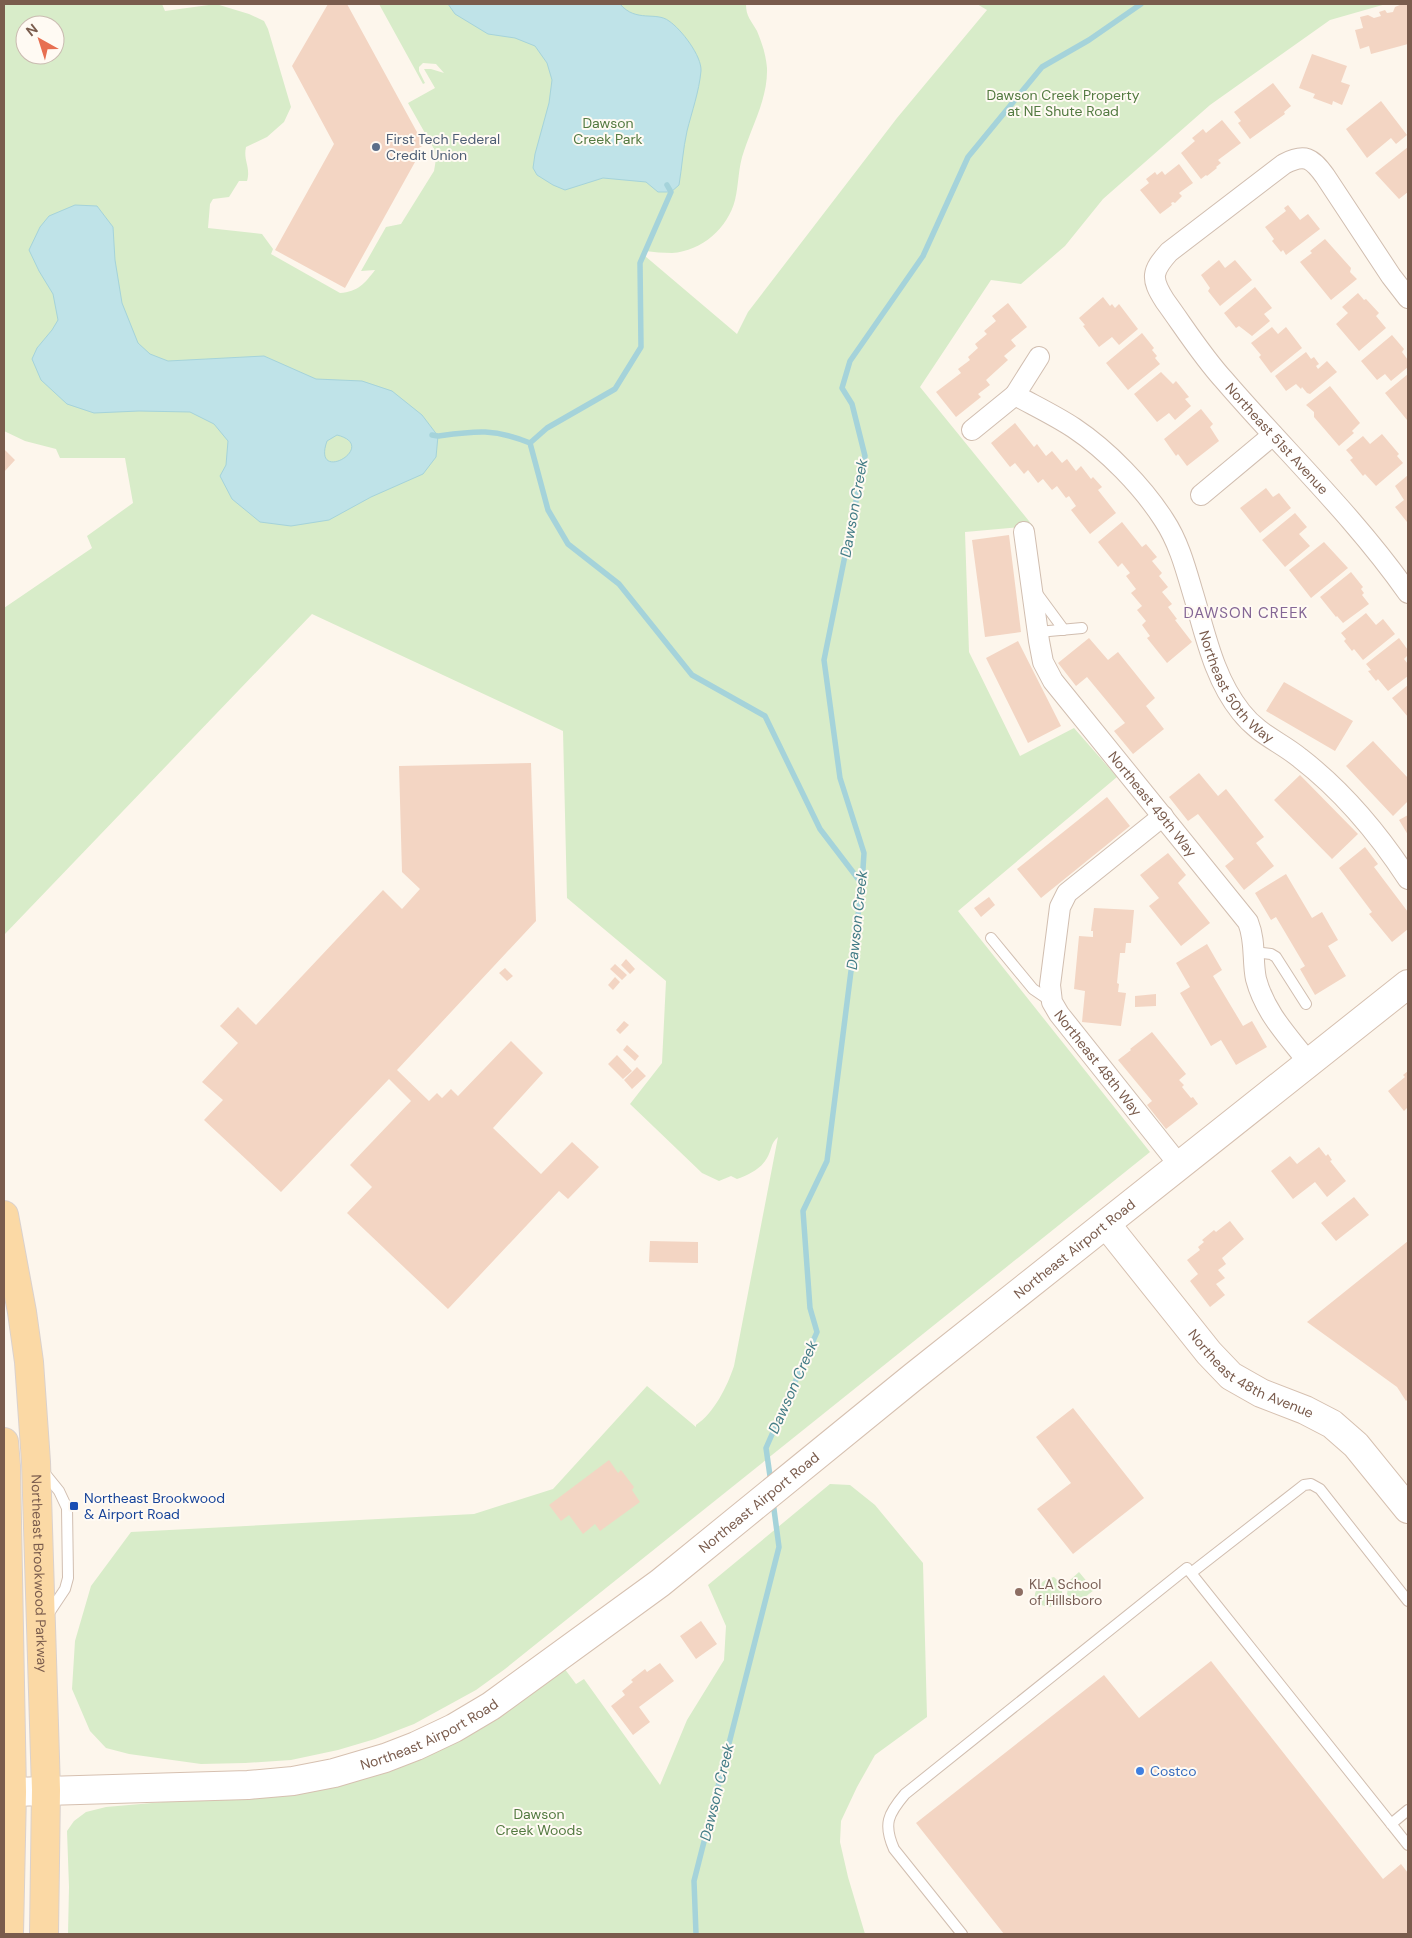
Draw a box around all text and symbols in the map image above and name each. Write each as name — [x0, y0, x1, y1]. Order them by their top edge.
north arrow — [15, 15, 65, 65]
text: N — [22, 20, 41, 40]
park label: Dawson Creek Property at NE Shute Road — [986, 86, 1140, 120]
park label: Dawson Creek Park — [573, 114, 643, 148]
place label: First Tech Federal Credit Union — [386, 130, 500, 164]
marker: First Tech Federal Credit Union — [370, 141, 382, 153]
street label: Northeast 51st Avenue — [1221, 379, 1332, 498]
water label: Dawson Creek — [835, 457, 873, 559]
district label: DAWSON CREEK — [1184, 603, 1308, 623]
street label: Northeast 50th Way — [1195, 628, 1278, 747]
street label: Northeast 49th Way — [1104, 747, 1201, 861]
water label: Dawson Creek — [842, 869, 872, 971]
street label: Northeast 48th Way — [1050, 1006, 1146, 1120]
street label: Northeast Airport Road — [1010, 1195, 1139, 1303]
street label: Northeast 48th Avenue — [1184, 1325, 1317, 1422]
water label: Dawson Creek — [764, 1337, 823, 1437]
street label: Northeast Airport Road — [695, 1448, 823, 1557]
street label: Northeast Brookwood Parkway — [27, 1474, 51, 1673]
place label: Northeast Brookwood & Airport Road — [84, 1489, 225, 1523]
marker: Northeast Brookwood & Airport Road — [68, 1500, 80, 1512]
place label: KLA School of Hillsboro — [1029, 1575, 1102, 1609]
marker: KLA School of Hillsboro — [1013, 1586, 1025, 1598]
street label: Northeast Airport Road — [358, 1695, 502, 1774]
water label: Dawson Creek — [695, 1741, 739, 1843]
place label: Costco — [1150, 1762, 1197, 1780]
marker: Costco — [1134, 1765, 1146, 1777]
park label: Dawson Creek Woods — [496, 1805, 582, 1839]

